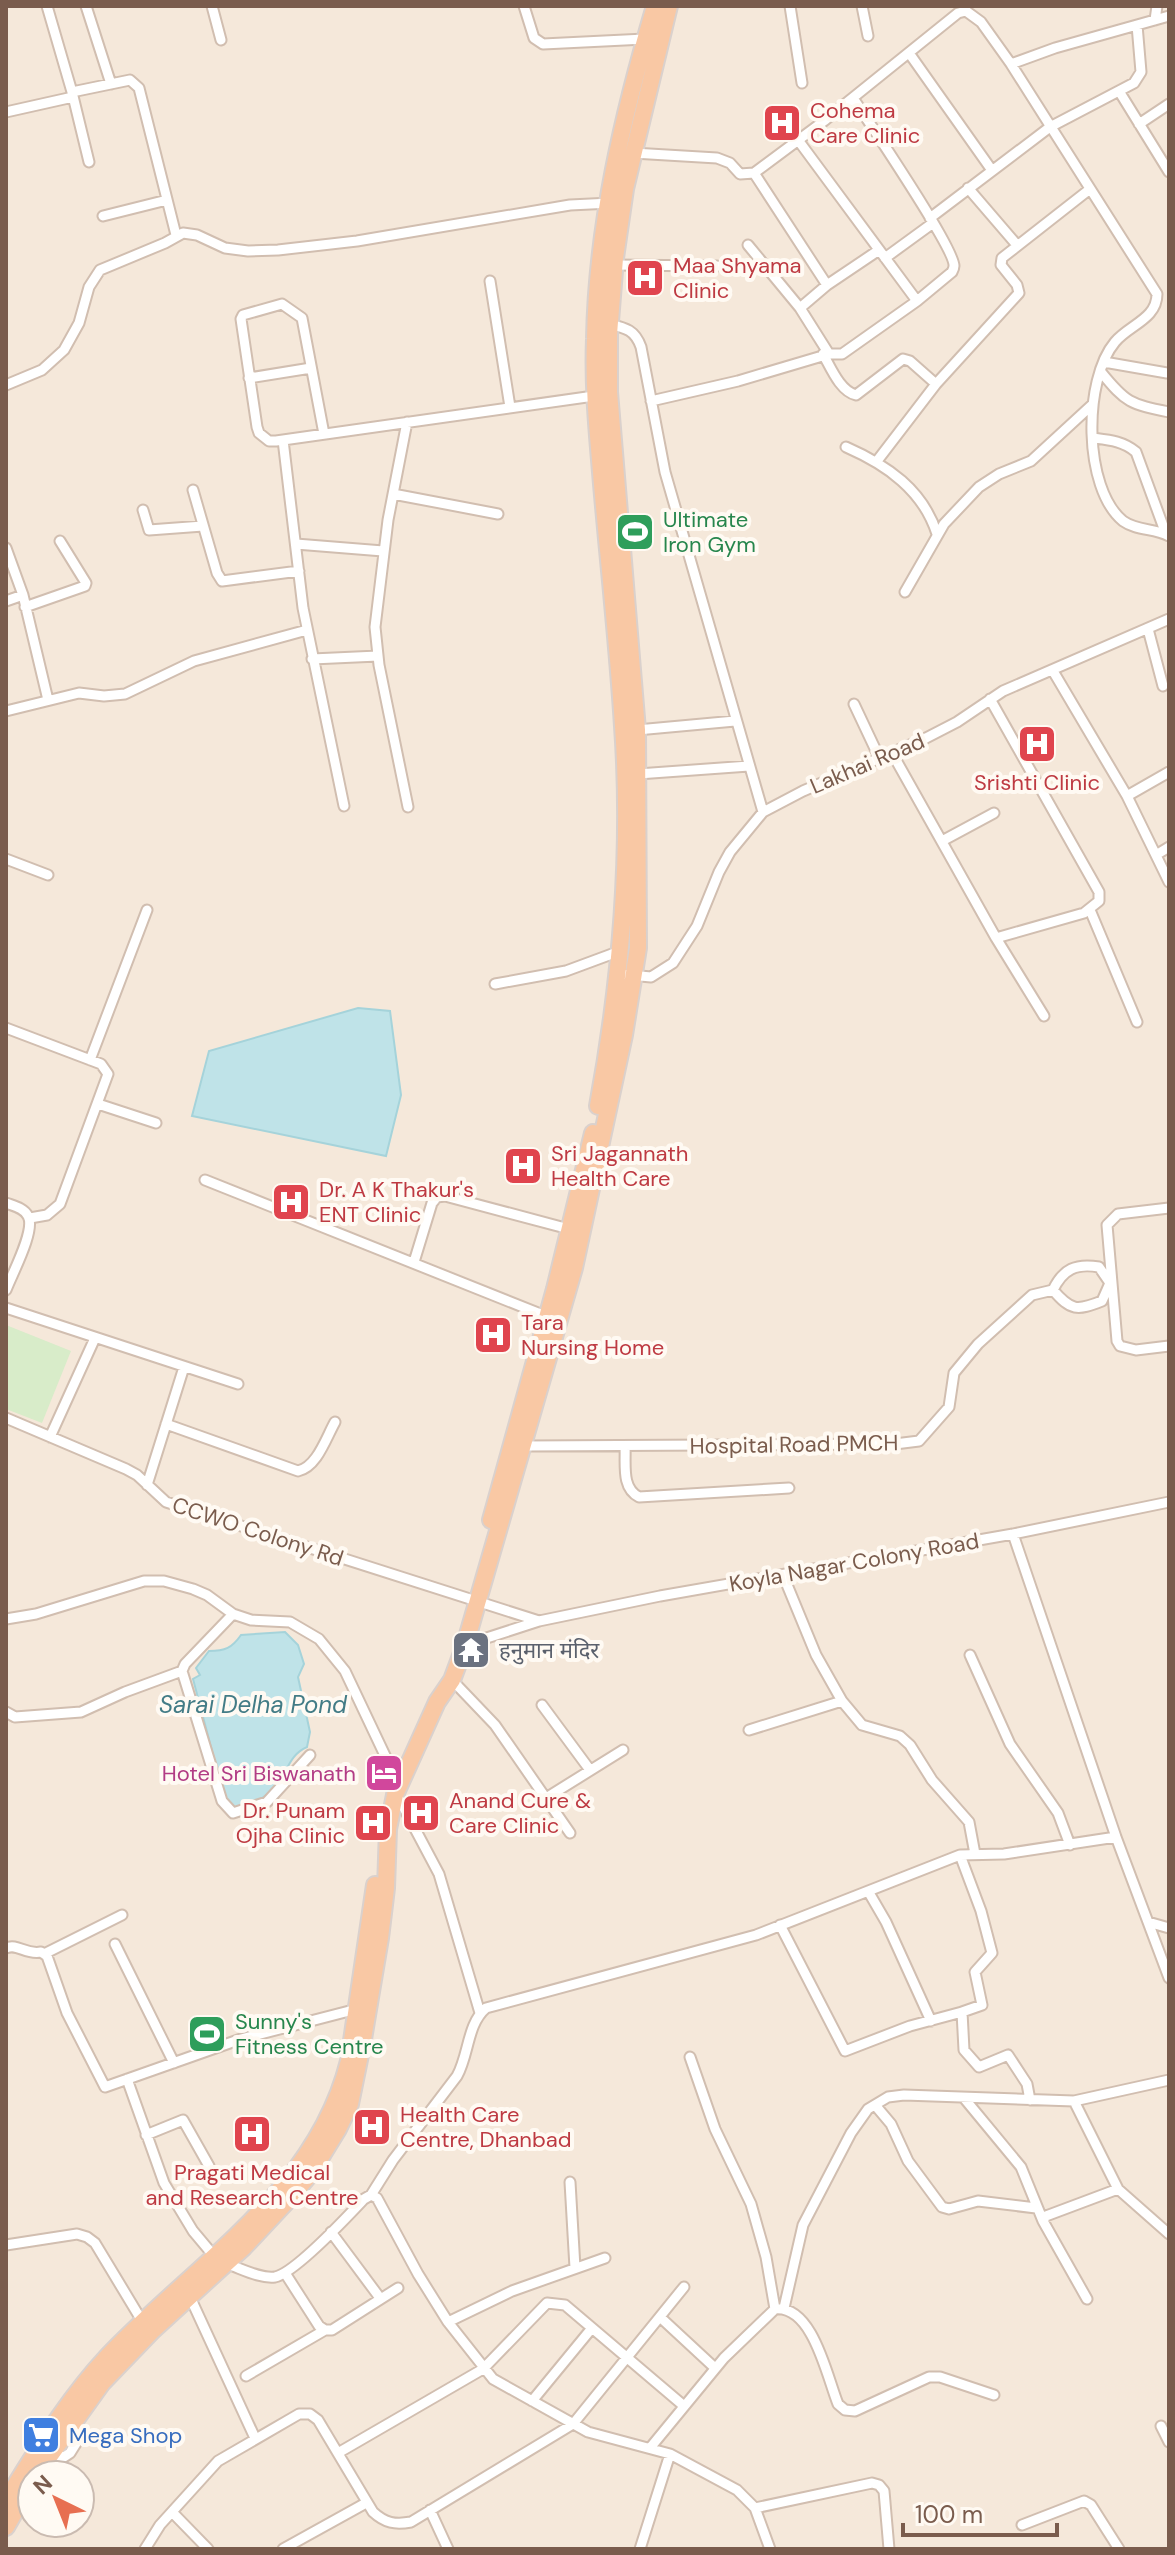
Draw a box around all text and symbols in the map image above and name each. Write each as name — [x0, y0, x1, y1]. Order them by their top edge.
place label: Cohema Care Clinic — [810, 96, 920, 150]
hospital icon: Cohema Care Clinic — [761, 102, 803, 144]
place label: Maa Shyama Clinic — [673, 251, 801, 305]
hospital icon: Maa Shyama Clinic — [624, 257, 666, 299]
place label: Ultimate Iron Gym — [663, 505, 756, 559]
sports icon: Ultimate Iron Gym — [614, 511, 656, 553]
hospital icon: Srishti Clinic — [1016, 723, 1058, 765]
street label: Lakhai Road — [806, 726, 929, 801]
place label: Srishti Clinic — [974, 768, 1100, 797]
place label: Sri Jagannath Health Care — [551, 1139, 688, 1193]
hospital icon: Sri Jagannath Health Care — [502, 1145, 544, 1187]
place label: Dr. A K Thakur's ENT Clinic — [319, 1175, 474, 1229]
hospital icon: Dr. A K Thakur's ENT Clinic — [270, 1181, 312, 1223]
place label: Tara Nursing Home — [521, 1308, 664, 1362]
hospital icon: Tara Nursing Home — [472, 1314, 514, 1356]
street label: Hospital Road PMCH — [689, 1428, 899, 1461]
street label: CCWO Colony Rd — [168, 1490, 347, 1573]
street label: Koyla Nagar Colony Road — [727, 1526, 981, 1599]
temple icon: हनुमान मंदिर — [450, 1629, 492, 1671]
place label: हनुमान मंदिर — [499, 1636, 600, 1665]
water label: Sarai Delha Pond — [159, 1689, 348, 1720]
hotel icon: Hotel Sri Biswanath — [363, 1752, 405, 1794]
place label: Hotel Sri Biswanath — [162, 1759, 356, 1788]
place label: Anand Cure & Care Clinic — [449, 1786, 591, 1840]
hospital icon: Anand Cure & Care Clinic — [400, 1792, 442, 1834]
place label: Dr. Punam Ojha Clinic — [236, 1796, 345, 1850]
hospital icon: Dr. Punam Ojha Clinic — [352, 1802, 394, 1844]
place label: Sunny's Fitness Centre — [235, 2007, 383, 2061]
sports icon: Sunny's Fitness Centre — [186, 2013, 228, 2055]
place label: Health Care Centre, Dhanbad — [400, 2100, 572, 2154]
hospital icon: Health Care Centre, Dhanbad — [351, 2106, 393, 2148]
hospital icon: Pragati Medical and Research Centre — [231, 2113, 273, 2155]
place label: Pragati Medical and Research Centre — [145, 2158, 359, 2212]
supermarket icon: Mega Shop — [20, 2414, 62, 2456]
place label: Mega Shop — [69, 2421, 182, 2450]
north arrow — [16, 2459, 96, 2539]
text: N — [27, 2469, 58, 2501]
scale bar — [903, 2487, 1057, 2537]
text: 100 m — [915, 2499, 983, 2530]

